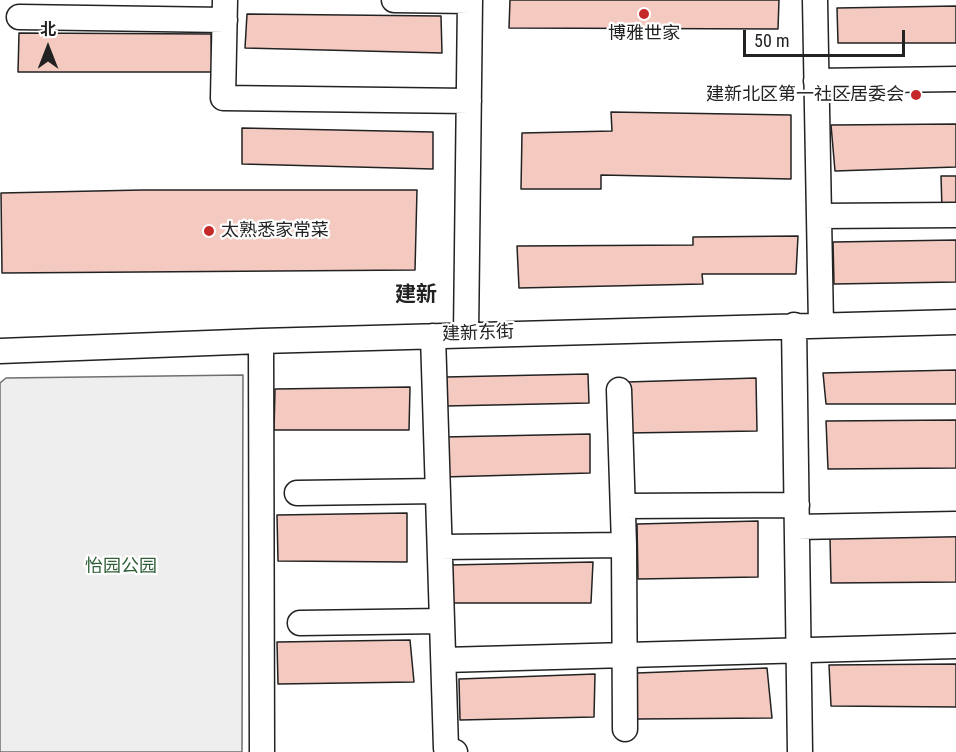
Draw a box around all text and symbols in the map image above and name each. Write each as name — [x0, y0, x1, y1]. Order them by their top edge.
marker: 博雅世家 — [637, 7, 651, 21]
north arrow — [18, 18, 78, 78]
scale bar — [746, 18, 908, 56]
text: 北 — [40, 20, 56, 39]
place label: 博雅世家 — [608, 23, 680, 45]
text: 50 m — [754, 30, 789, 51]
place label: 建新北区第一社区居委会 — [706, 84, 904, 106]
marker: 建新北区第一社区居委会 — [909, 88, 923, 102]
place label: 太熟悉家常菜 — [221, 220, 329, 242]
marker: 太熟悉家常菜 — [202, 224, 216, 238]
district label: 建新 — [395, 283, 437, 309]
street label: 建新东街 — [442, 322, 514, 346]
park label: 怡园公园 — [85, 556, 157, 578]

